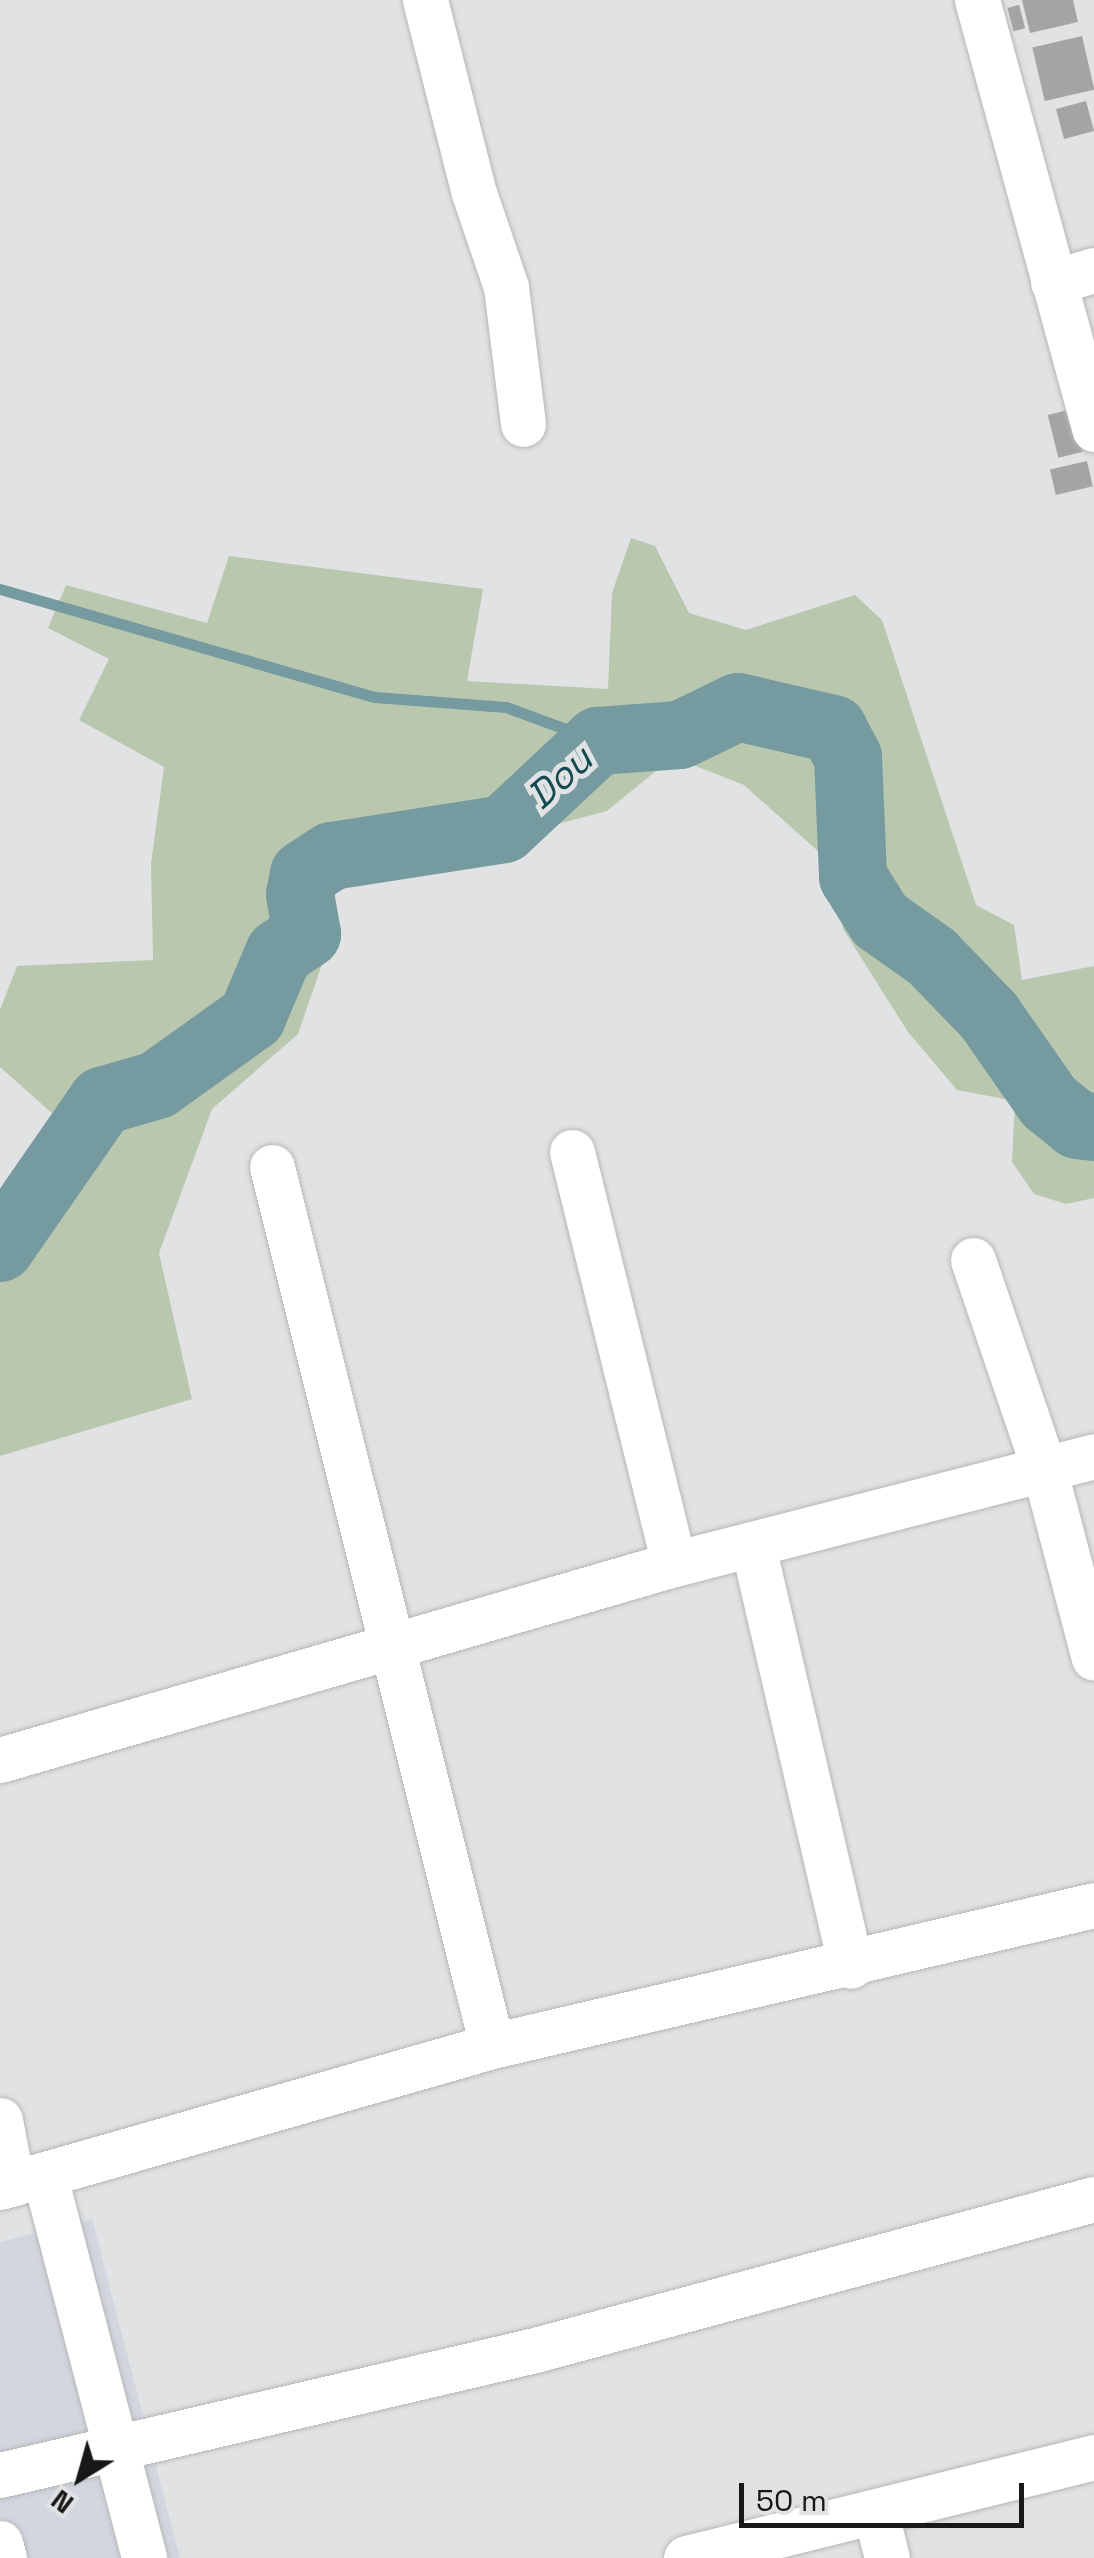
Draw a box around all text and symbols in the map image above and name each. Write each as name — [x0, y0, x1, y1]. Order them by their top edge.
water label: Dou — [518, 737, 602, 819]
north arrow — [30, 2428, 130, 2528]
scale bar — [744, 2463, 1029, 2525]
text: 50 m — [756, 2481, 827, 2520]
text: N — [44, 2482, 80, 2522]

